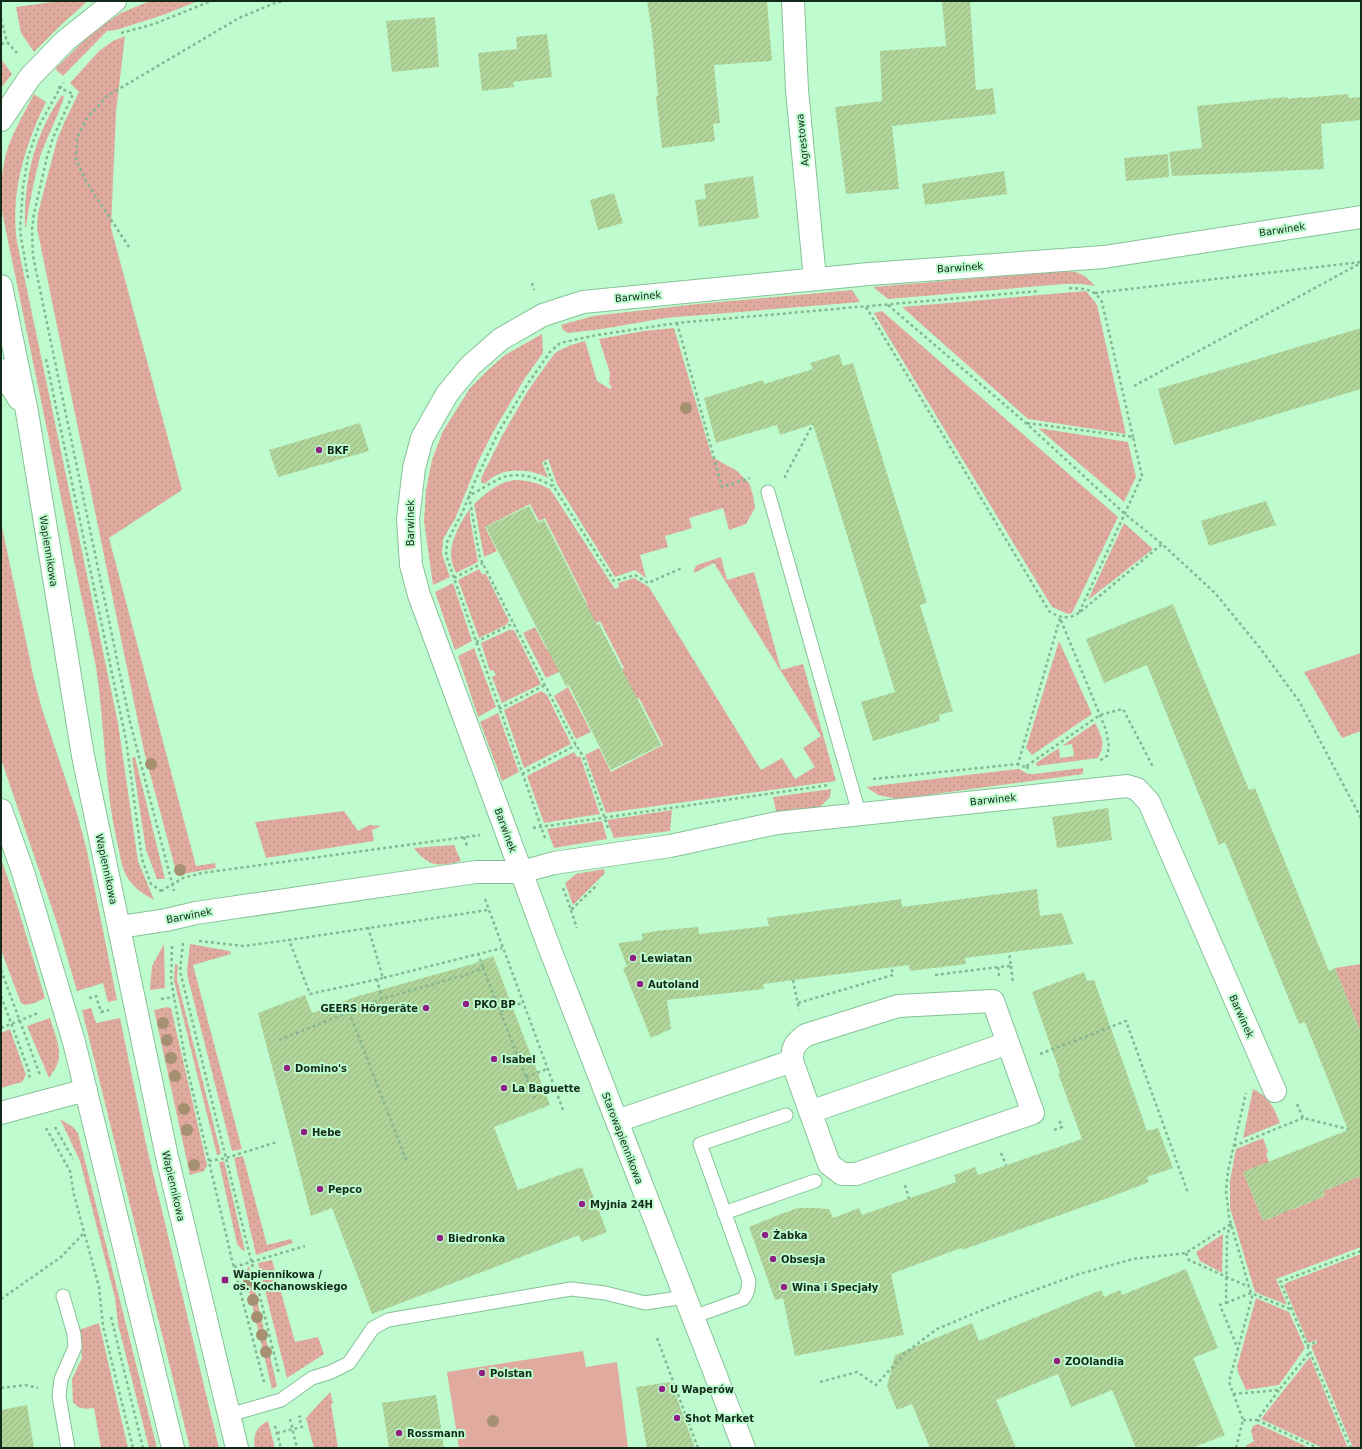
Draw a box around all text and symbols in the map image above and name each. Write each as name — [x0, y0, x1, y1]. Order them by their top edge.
street label: Agrestowa — [794, 113, 811, 167]
street label: Barwinek — [1258, 220, 1306, 239]
street label: Barwinek — [937, 260, 984, 275]
street label: Barwinek — [614, 289, 662, 304]
marker: BKF — [314, 445, 324, 455]
place label: BKF — [327, 445, 349, 456]
street label: Barwinek — [405, 500, 416, 546]
street label: Wapiennikowa — [37, 515, 60, 587]
street label: Barwinek — [969, 792, 1017, 807]
street label: Barwinek — [492, 807, 519, 854]
street label: Wapiennikowa — [94, 833, 119, 905]
street label: Barwinek — [165, 906, 213, 925]
marker: Lewiatan — [628, 953, 638, 963]
place label: Lewiatan — [641, 953, 692, 964]
marker: Autoland — [635, 979, 645, 989]
place label: Autoland — [648, 979, 699, 990]
street label: Barwinek — [1227, 993, 1256, 1040]
marker: PKO BP — [461, 999, 471, 1009]
place label: PKO BP — [474, 999, 516, 1010]
place label: GEERS Hörgeräte — [320, 1003, 418, 1014]
marker: GEERS Hörgeräte — [421, 1003, 431, 1013]
marker: Isabel — [489, 1054, 499, 1064]
place label: Isabel — [502, 1054, 536, 1065]
marker: Domino's — [282, 1063, 292, 1073]
place label: Domino's — [295, 1063, 347, 1074]
marker: La Baguette — [499, 1083, 509, 1093]
place label: La Baguette — [512, 1083, 581, 1094]
street label: Starowapiennikowa — [600, 1091, 645, 1186]
marker: Hebe — [299, 1127, 309, 1137]
place label: Hebe — [312, 1127, 341, 1138]
street label: Wapiennikowa — [160, 1150, 187, 1222]
marker: Pepco — [315, 1184, 325, 1194]
place label: Pepco — [328, 1184, 362, 1195]
marker: Myjnia 24H — [577, 1199, 587, 1209]
place label: Myjnia 24H — [590, 1199, 653, 1210]
place label: Żabka — [773, 1228, 808, 1241]
marker: Żabka — [760, 1230, 770, 1240]
marker: Biedronka — [435, 1233, 445, 1243]
place label: Biedronka — [448, 1233, 505, 1244]
marker: Obsesja — [768, 1254, 778, 1264]
place label: Obsesja — [781, 1254, 826, 1265]
place label: Wapiennikowa / os. Kochanowskiego — [233, 1269, 348, 1292]
marker: Wapiennikowa / os. Kochanowskiego — [220, 1275, 230, 1285]
marker: Wina i Specjały — [779, 1282, 789, 1292]
place label: Wina i Specjały — [792, 1282, 879, 1293]
marker: ZOOlandia — [1052, 1356, 1062, 1366]
place label: ZOOlandia — [1065, 1356, 1124, 1367]
marker: Polstan — [477, 1368, 487, 1378]
place label: Polstan — [490, 1368, 532, 1379]
marker: U Waperów — [657, 1384, 667, 1394]
place label: U Waperów — [670, 1384, 734, 1395]
marker: Shot Market — [672, 1413, 682, 1423]
place label: Shot Market — [685, 1413, 754, 1424]
marker: Rossmann — [394, 1428, 404, 1438]
place label: Rossmann — [407, 1428, 465, 1439]

